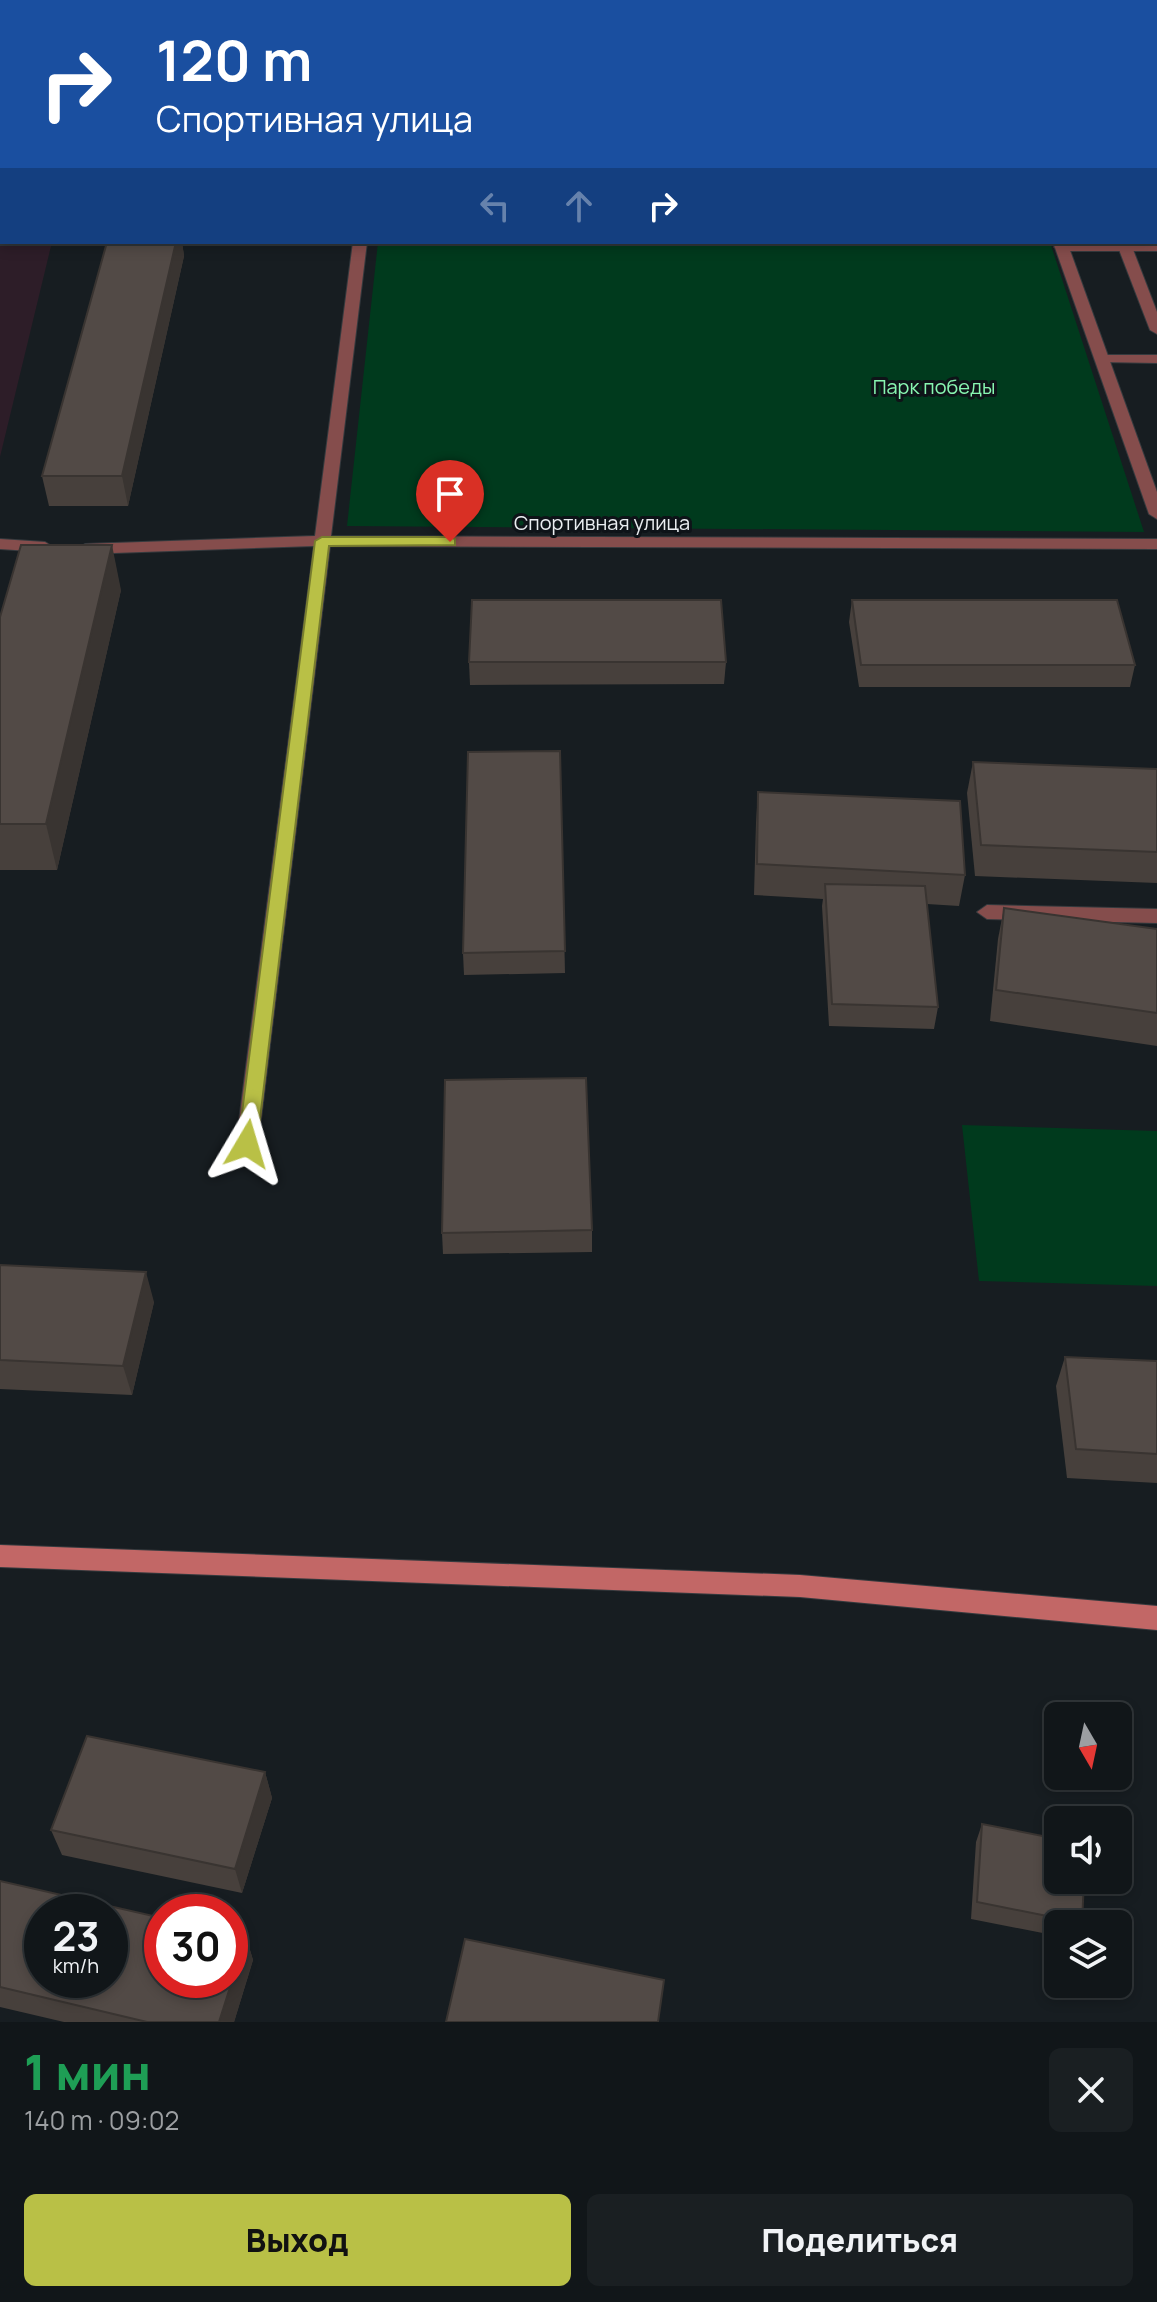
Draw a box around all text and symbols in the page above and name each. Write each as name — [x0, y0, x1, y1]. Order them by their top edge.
text: 120 m — [156, 21, 312, 98]
icon: right — [24, 32, 128, 136]
text: Спортивная улица — [156, 94, 473, 143]
icon: left — [473, 184, 517, 228]
icon: ahead — [557, 184, 601, 228]
icon: right — [641, 184, 685, 228]
park label: Парк победы — [873, 373, 995, 400]
pin — [416, 460, 484, 542]
icon: arrive — [428, 472, 472, 516]
street label: Спортивная улица — [514, 509, 690, 536]
position arrow — [205, 1102, 289, 1186]
north arrow — [1044, 1702, 1132, 1790]
map controls — [1044, 1702, 1132, 1998]
button: sound — [1044, 1806, 1132, 1894]
speed limit sign: 30 — [144, 1894, 248, 1998]
text: 23 — [52, 1908, 100, 1963]
button: layers — [1044, 1910, 1132, 1998]
text: km/h — [53, 1952, 99, 1979]
text: 1 мин — [24, 2039, 151, 2104]
button: close — [1049, 2048, 1133, 2132]
text: 140 m · 09:02 — [24, 2102, 179, 2138]
button: Выход — [24, 2194, 571, 2286]
button: Поделиться — [587, 2194, 1133, 2286]

